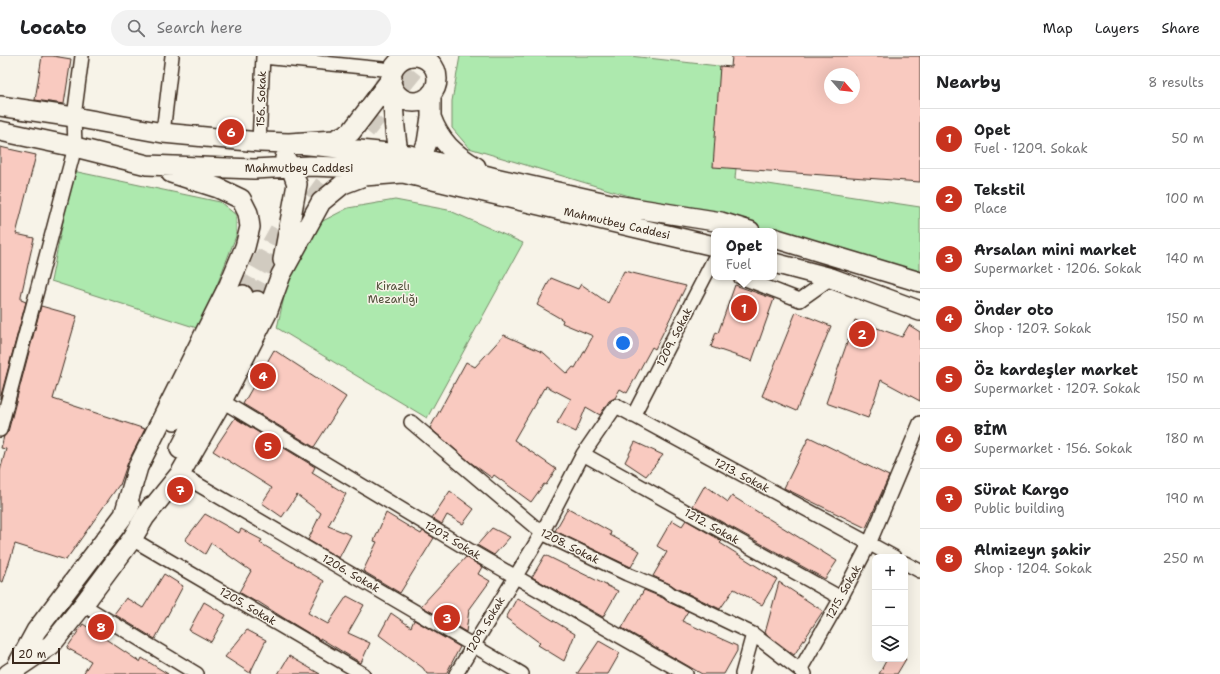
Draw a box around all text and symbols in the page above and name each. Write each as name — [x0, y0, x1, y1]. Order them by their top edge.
search box — [111, 10, 391, 46]
text: Locato — [20, 15, 87, 40]
icon: search — [125, 17, 147, 39]
text: Search here — [157, 18, 242, 38]
text: Map — [1043, 19, 1073, 37]
text: Layers — [1095, 19, 1139, 37]
text: Share — [1161, 19, 1200, 37]
north arrow — [824, 68, 860, 104]
street label: 156. Sokak — [253, 71, 270, 127]
text: Nearby — [936, 71, 1001, 93]
text: 8 results — [1148, 74, 1204, 91]
pin: 6 — [218, 117, 244, 147]
text: Opet — [974, 120, 1011, 140]
text: 1 — [946, 130, 952, 147]
text: 50 m — [1171, 130, 1204, 147]
text: Fuel · 1209. Sokak — [974, 140, 1088, 157]
street label: Mahmutbey Caddesi — [245, 161, 353, 176]
text: Tekstil — [974, 180, 1025, 200]
text: 2 — [944, 190, 954, 207]
text: 100 m — [1165, 190, 1204, 207]
text: Place — [974, 200, 1007, 217]
street label: Mahmutbey Caddesi — [562, 204, 672, 243]
popup — [711, 228, 777, 280]
text: Opet — [726, 236, 762, 256]
text: Arsalan mini market — [974, 240, 1137, 260]
text: 3 — [944, 250, 954, 267]
text: 140 m — [1165, 250, 1204, 267]
text: Fuel — [726, 256, 751, 273]
text: Supermarket · 1206. Sokak — [974, 260, 1142, 277]
park label: Kirazlı Mezarlığı — [368, 279, 418, 307]
pin: 1 — [731, 293, 757, 323]
text: Önder oto — [974, 300, 1054, 320]
street label: 1209. Sokak — [653, 305, 696, 369]
text: 4 — [944, 310, 954, 327]
text: 150 m — [1166, 310, 1204, 327]
pin: 2 — [849, 319, 875, 349]
text: Shop · 1207. Sokak — [974, 320, 1092, 337]
your location — [613, 333, 633, 353]
text: Öz kardeşler market — [974, 360, 1138, 380]
pin: 4 — [250, 361, 276, 391]
text: 5 — [945, 370, 953, 387]
text: 150 m — [1166, 370, 1204, 387]
text: Supermarket · 1207. Sokak — [974, 380, 1140, 397]
text: BİM — [974, 420, 1007, 440]
text: 6 — [944, 430, 954, 447]
text: 180 m — [1165, 430, 1204, 447]
pin: 5 — [255, 431, 281, 461]
text: Supermarket · 156. Sokak — [974, 440, 1132, 457]
street label: 1213. Sokak — [711, 455, 772, 496]
pin: 7 — [167, 475, 193, 505]
text: Sürat Kargo — [974, 480, 1069, 500]
text: 7 — [944, 490, 954, 507]
text: 190 m — [1165, 490, 1204, 507]
text: Public building — [974, 500, 1065, 517]
street label: 1212. Sokak — [682, 505, 742, 548]
street label: 1207. Sokak — [422, 518, 484, 563]
street label: 1208. Sokak — [538, 525, 602, 568]
text: Almizeyn şakir — [974, 540, 1091, 560]
text: 8 — [944, 550, 954, 567]
text: 250 m — [1163, 550, 1204, 567]
street label: 1206. Sokak — [319, 551, 382, 596]
map controls — [872, 554, 908, 662]
button: + — [872, 554, 908, 590]
text: Shop · 1204. Sokak — [974, 560, 1092, 577]
street label: 1215. Sokak — [822, 562, 865, 622]
street label: 1205. Sokak — [217, 584, 279, 629]
button: − — [872, 590, 908, 626]
street label: 1209. Sokak — [462, 594, 508, 657]
pin: 3 — [434, 603, 460, 633]
pin: 8 — [88, 612, 114, 642]
button: layers — [872, 626, 908, 662]
scale bar — [12, 646, 60, 665]
text: 20 m — [18, 647, 46, 662]

